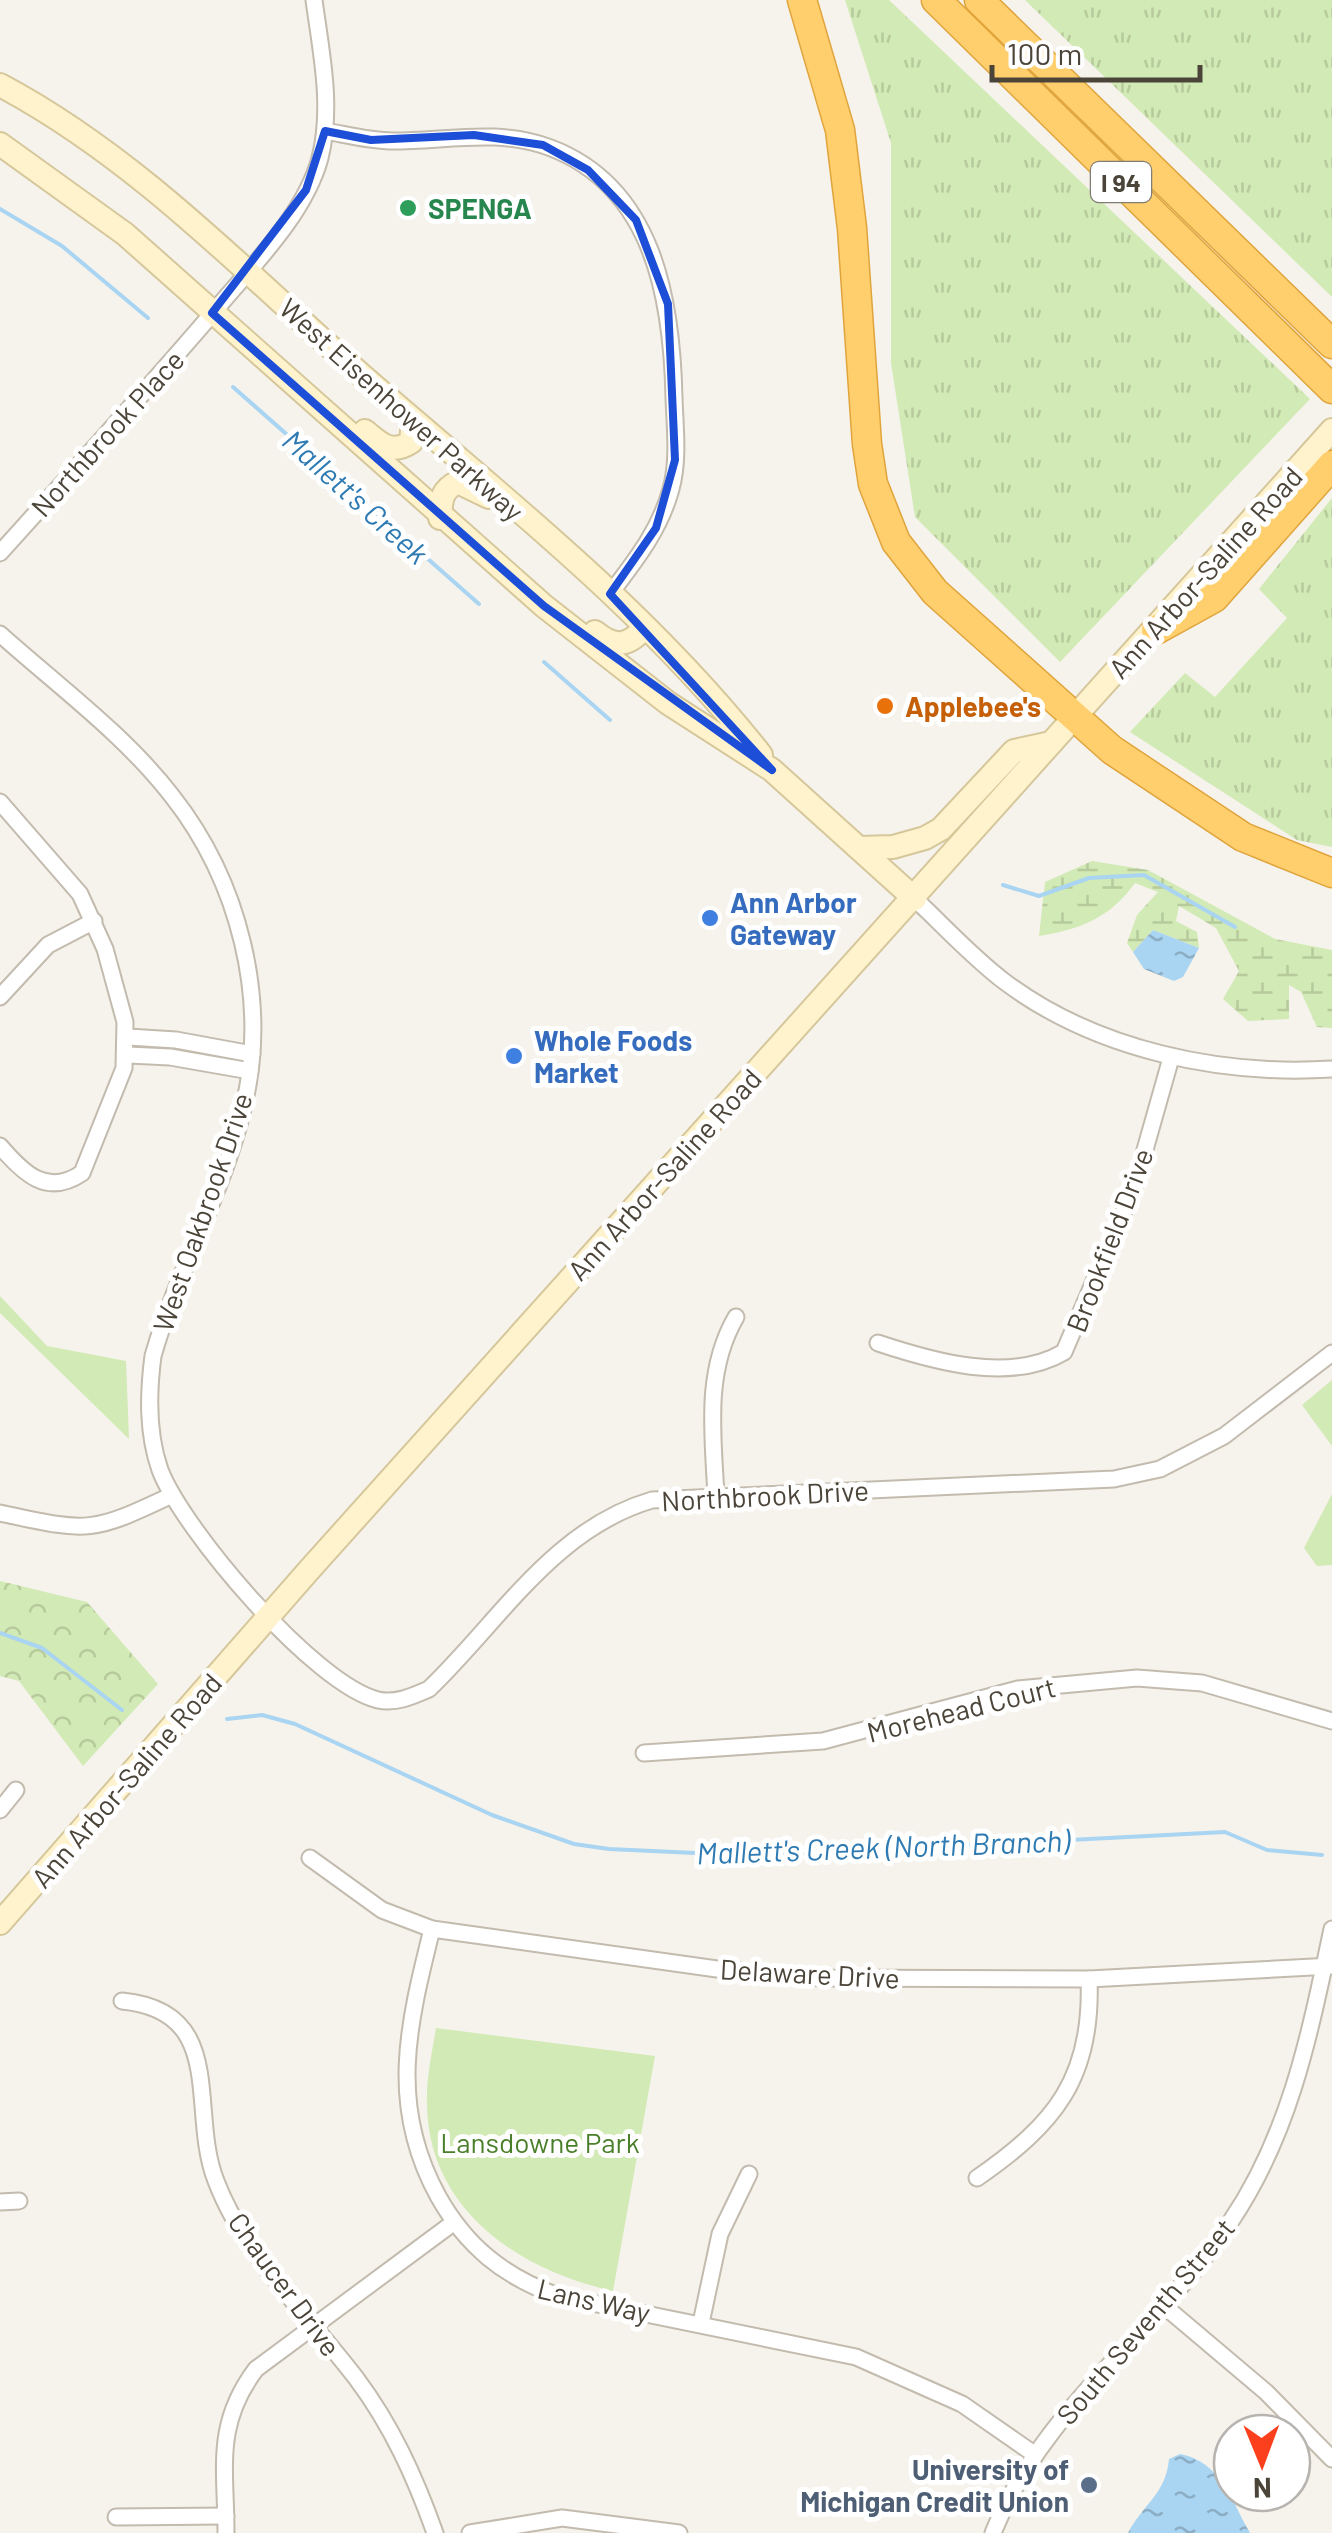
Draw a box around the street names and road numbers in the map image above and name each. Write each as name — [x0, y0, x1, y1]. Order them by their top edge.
road number: I 94 — [1091, 162, 1151, 202]
street label: West Eisenhower Parkway — [273, 290, 531, 528]
street label: Northbrook Place — [23, 343, 191, 523]
street label: Ann Arbor-Saline Road — [1101, 459, 1309, 685]
street label: Ann Arbor-Saline Road — [560, 1061, 768, 1287]
street label: West Oakbrook Drive — [145, 1088, 259, 1336]
street label: Brookfield Drive — [1058, 1143, 1160, 1337]
street label: Northbrook Drive — [660, 1473, 870, 1517]
street label: Ann Arbor-Saline Road — [24, 1666, 228, 1894]
street label: Morehead Court — [863, 1669, 1059, 1749]
street label: Delaware Drive — [719, 1951, 901, 1995]
street label: Chaucer Drive — [222, 2206, 348, 2362]
street label: South Seventh Street — [1049, 2211, 1241, 2431]
street label: Lans Way — [534, 2271, 654, 2329]

